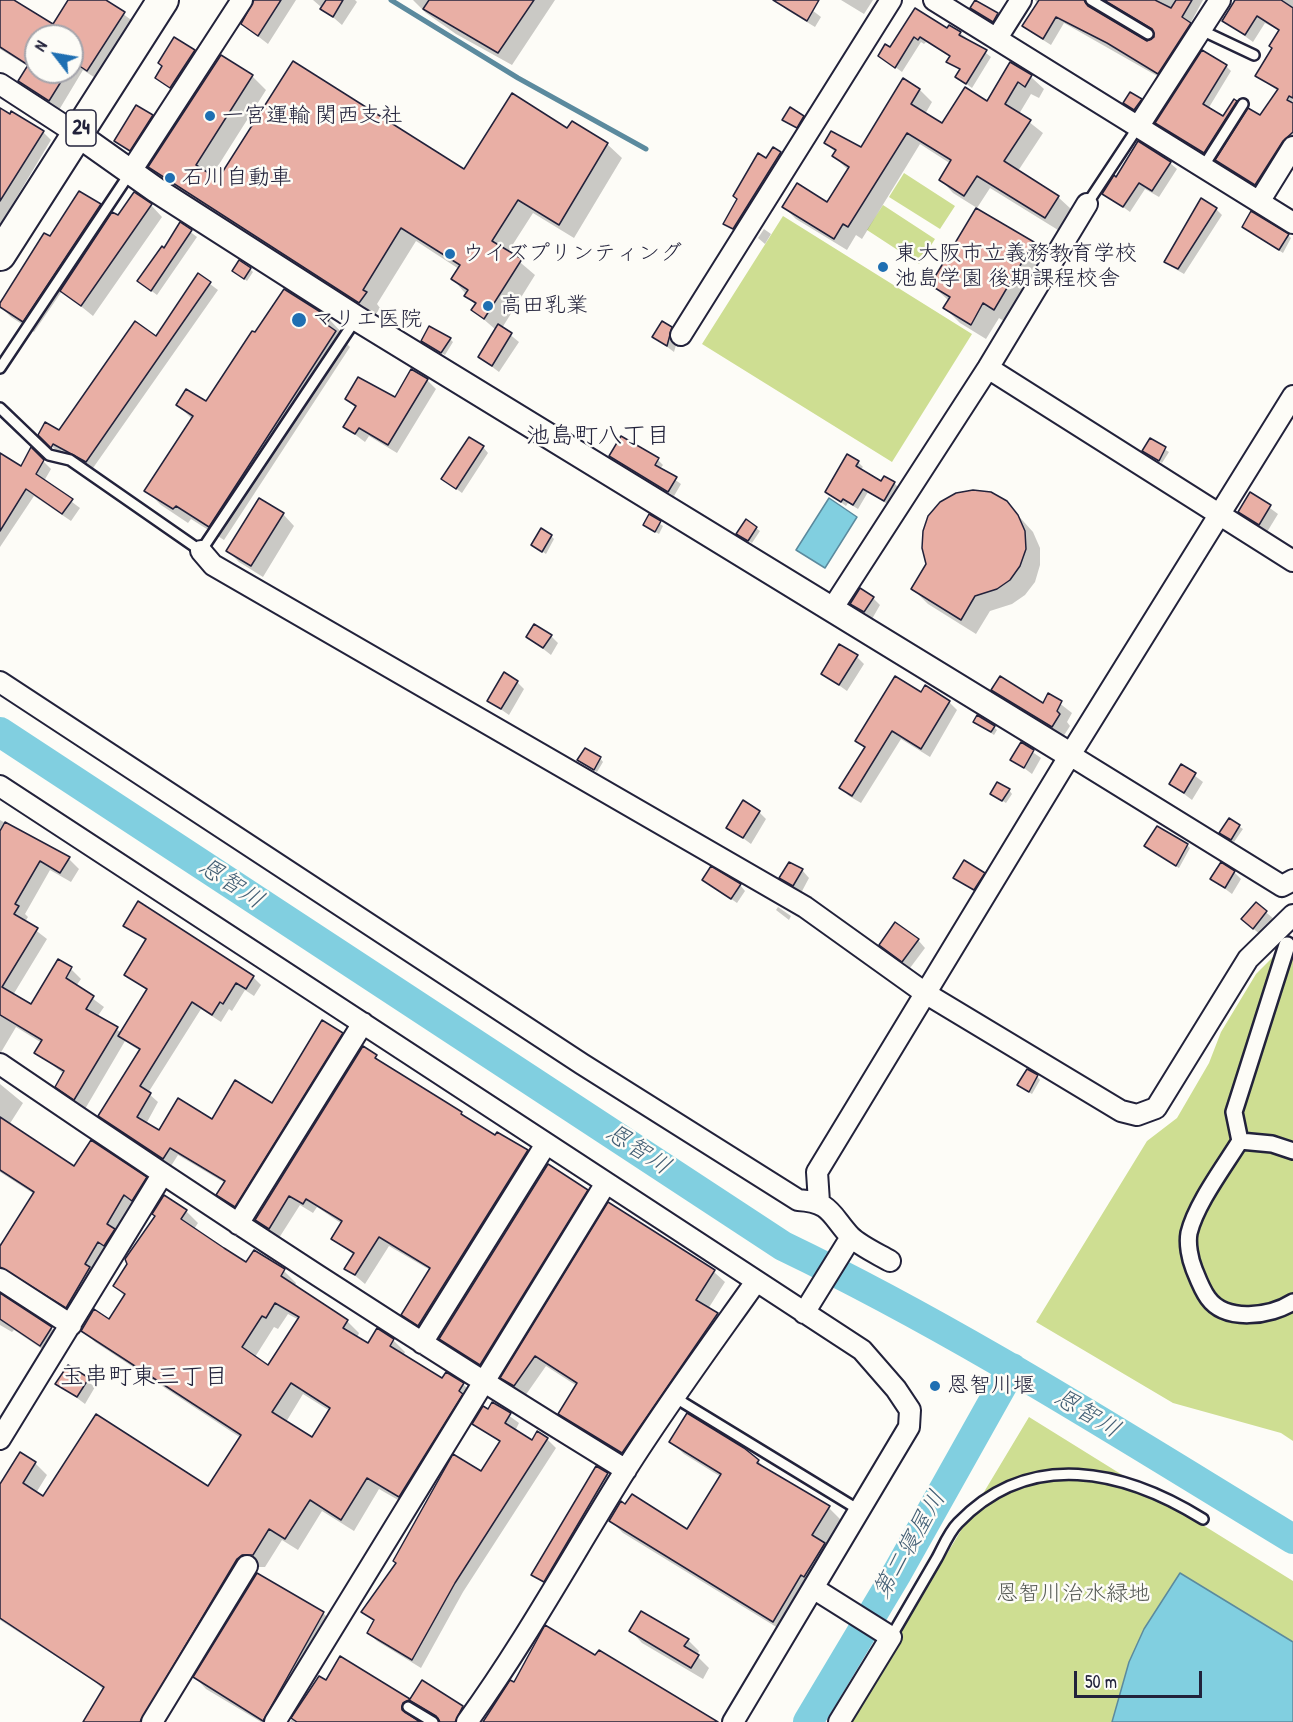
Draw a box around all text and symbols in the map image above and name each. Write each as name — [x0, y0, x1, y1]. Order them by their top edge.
north arrow — [24, 24, 84, 84]
text: N — [29, 36, 52, 55]
place label: 一宮運輸 関西支社 — [222, 103, 403, 129]
marker: 一宮運輸 関西支社 — [203, 109, 217, 123]
road number: 24 — [66, 110, 96, 146]
place label: 石川自動車 — [182, 165, 292, 191]
marker: 石川自動車 — [163, 171, 177, 185]
place label: ウイズプリンティング — [462, 241, 682, 267]
place label: 東大阪市立義務教育学校 池島学園 後期課程校舎 — [895, 241, 1137, 292]
marker: ウイズプリンティング — [443, 247, 457, 261]
marker: 東大阪市立義務教育学校 池島学園 後期課程校舎 — [876, 260, 890, 274]
place label: 高田乳業 — [500, 293, 588, 319]
marker: 高田乳業 — [481, 299, 495, 313]
place label: マリエ医院 — [312, 307, 422, 333]
marker: マリエ医院 — [290, 311, 308, 329]
district label: 池島町八丁目 — [526, 423, 670, 451]
water label: 恩智川 — [193, 852, 269, 916]
water label: 恩智川 — [600, 1118, 676, 1182]
district label: 玉串町東三丁目 — [60, 1364, 228, 1392]
place label: 恩智川堰 — [947, 1373, 1035, 1399]
marker: 恩智川堰 — [928, 1379, 942, 1393]
water label: 恩智川 — [1049, 1383, 1125, 1445]
water label: 第二寝屋川 — [868, 1486, 952, 1604]
park label: 恩智川治水緑地 — [996, 1581, 1150, 1607]
scale bar — [1077, 1659, 1204, 1697]
text: 50 m — [1085, 1669, 1117, 1694]

